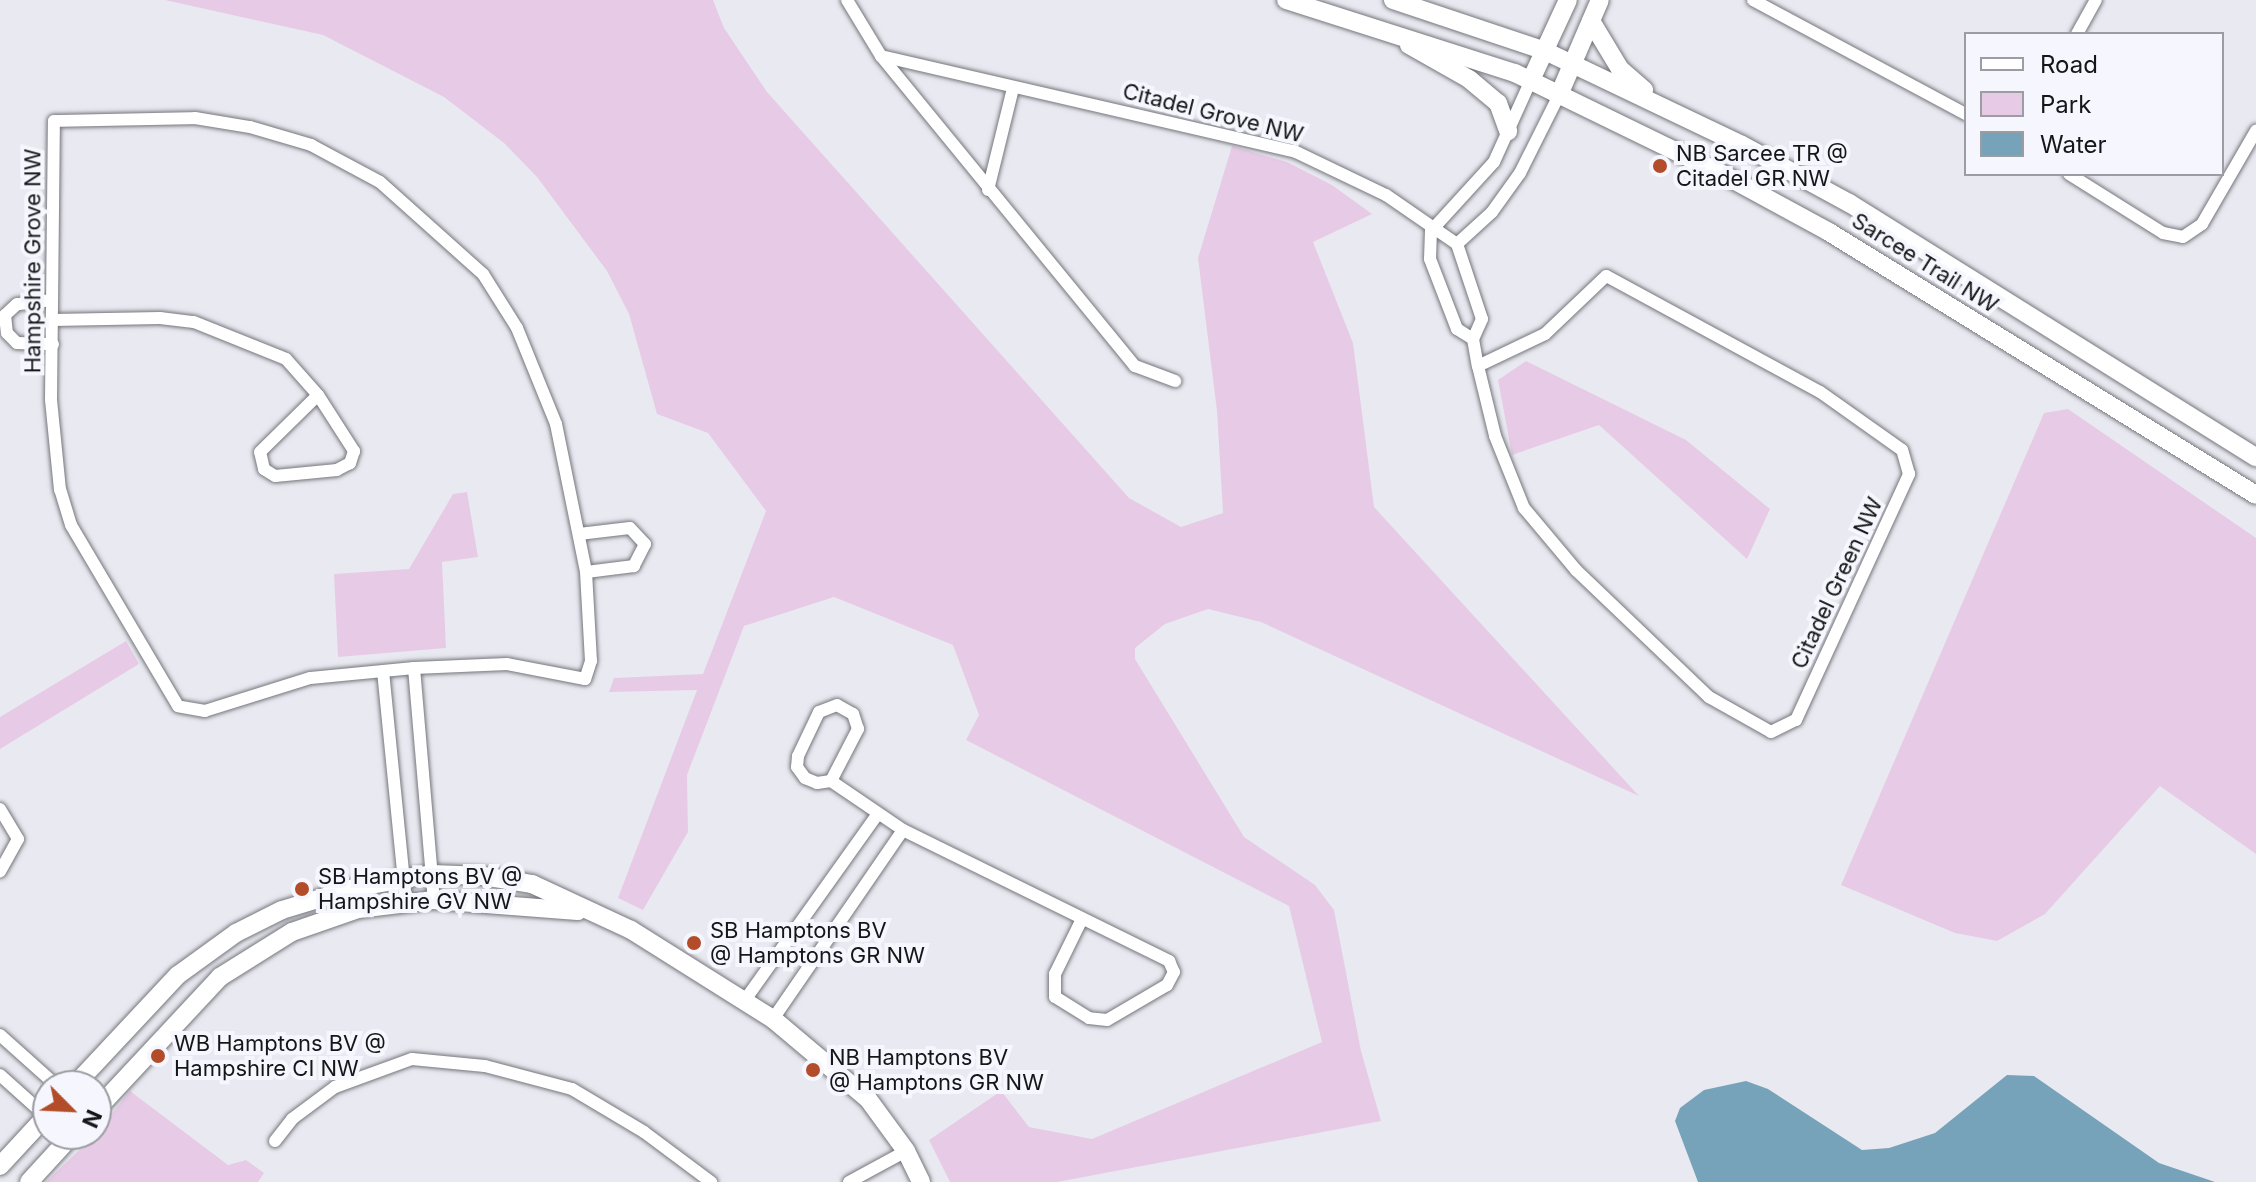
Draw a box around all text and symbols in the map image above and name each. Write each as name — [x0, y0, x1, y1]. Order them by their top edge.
legend — [1964, 32, 2224, 176]
text: Road — [2040, 50, 2098, 79]
street label: Citadel Grove NW — [1120, 78, 1306, 148]
text: Park — [2040, 90, 2091, 119]
text: Water — [2040, 130, 2107, 159]
place label: NB Sarcee TR @ Citadel GR NW — [1676, 140, 1848, 192]
street label: Hampshire Grove NW — [20, 149, 46, 373]
marker: NB Sarcee TR @ Citadel GR NW — [1651, 157, 1669, 175]
street label: Sarcee Trail NW — [1847, 207, 2003, 319]
street label: Citadel Green NW — [1786, 493, 1888, 673]
place label: SB Hamptons BV @ Hampshire GV NW — [318, 863, 522, 914]
marker: SB Hamptons BV @ Hampshire GV NW — [293, 880, 311, 898]
place label: SB Hamptons BV @ Hamptons GR NW — [710, 917, 925, 968]
marker: SB Hamptons BV @ Hamptons GR NW — [685, 934, 703, 952]
place label: WB Hamptons BV @ Hampshire CI NW — [174, 1030, 386, 1082]
place label: NB Hamptons BV @ Hamptons GR NW — [829, 1044, 1044, 1096]
marker: WB Hamptons BV @ Hampshire CI NW — [149, 1047, 167, 1065]
marker: NB Hamptons BV @ Hamptons GR NW — [804, 1061, 822, 1079]
north arrow — [32, 1070, 112, 1150]
text: N — [77, 1106, 107, 1132]

